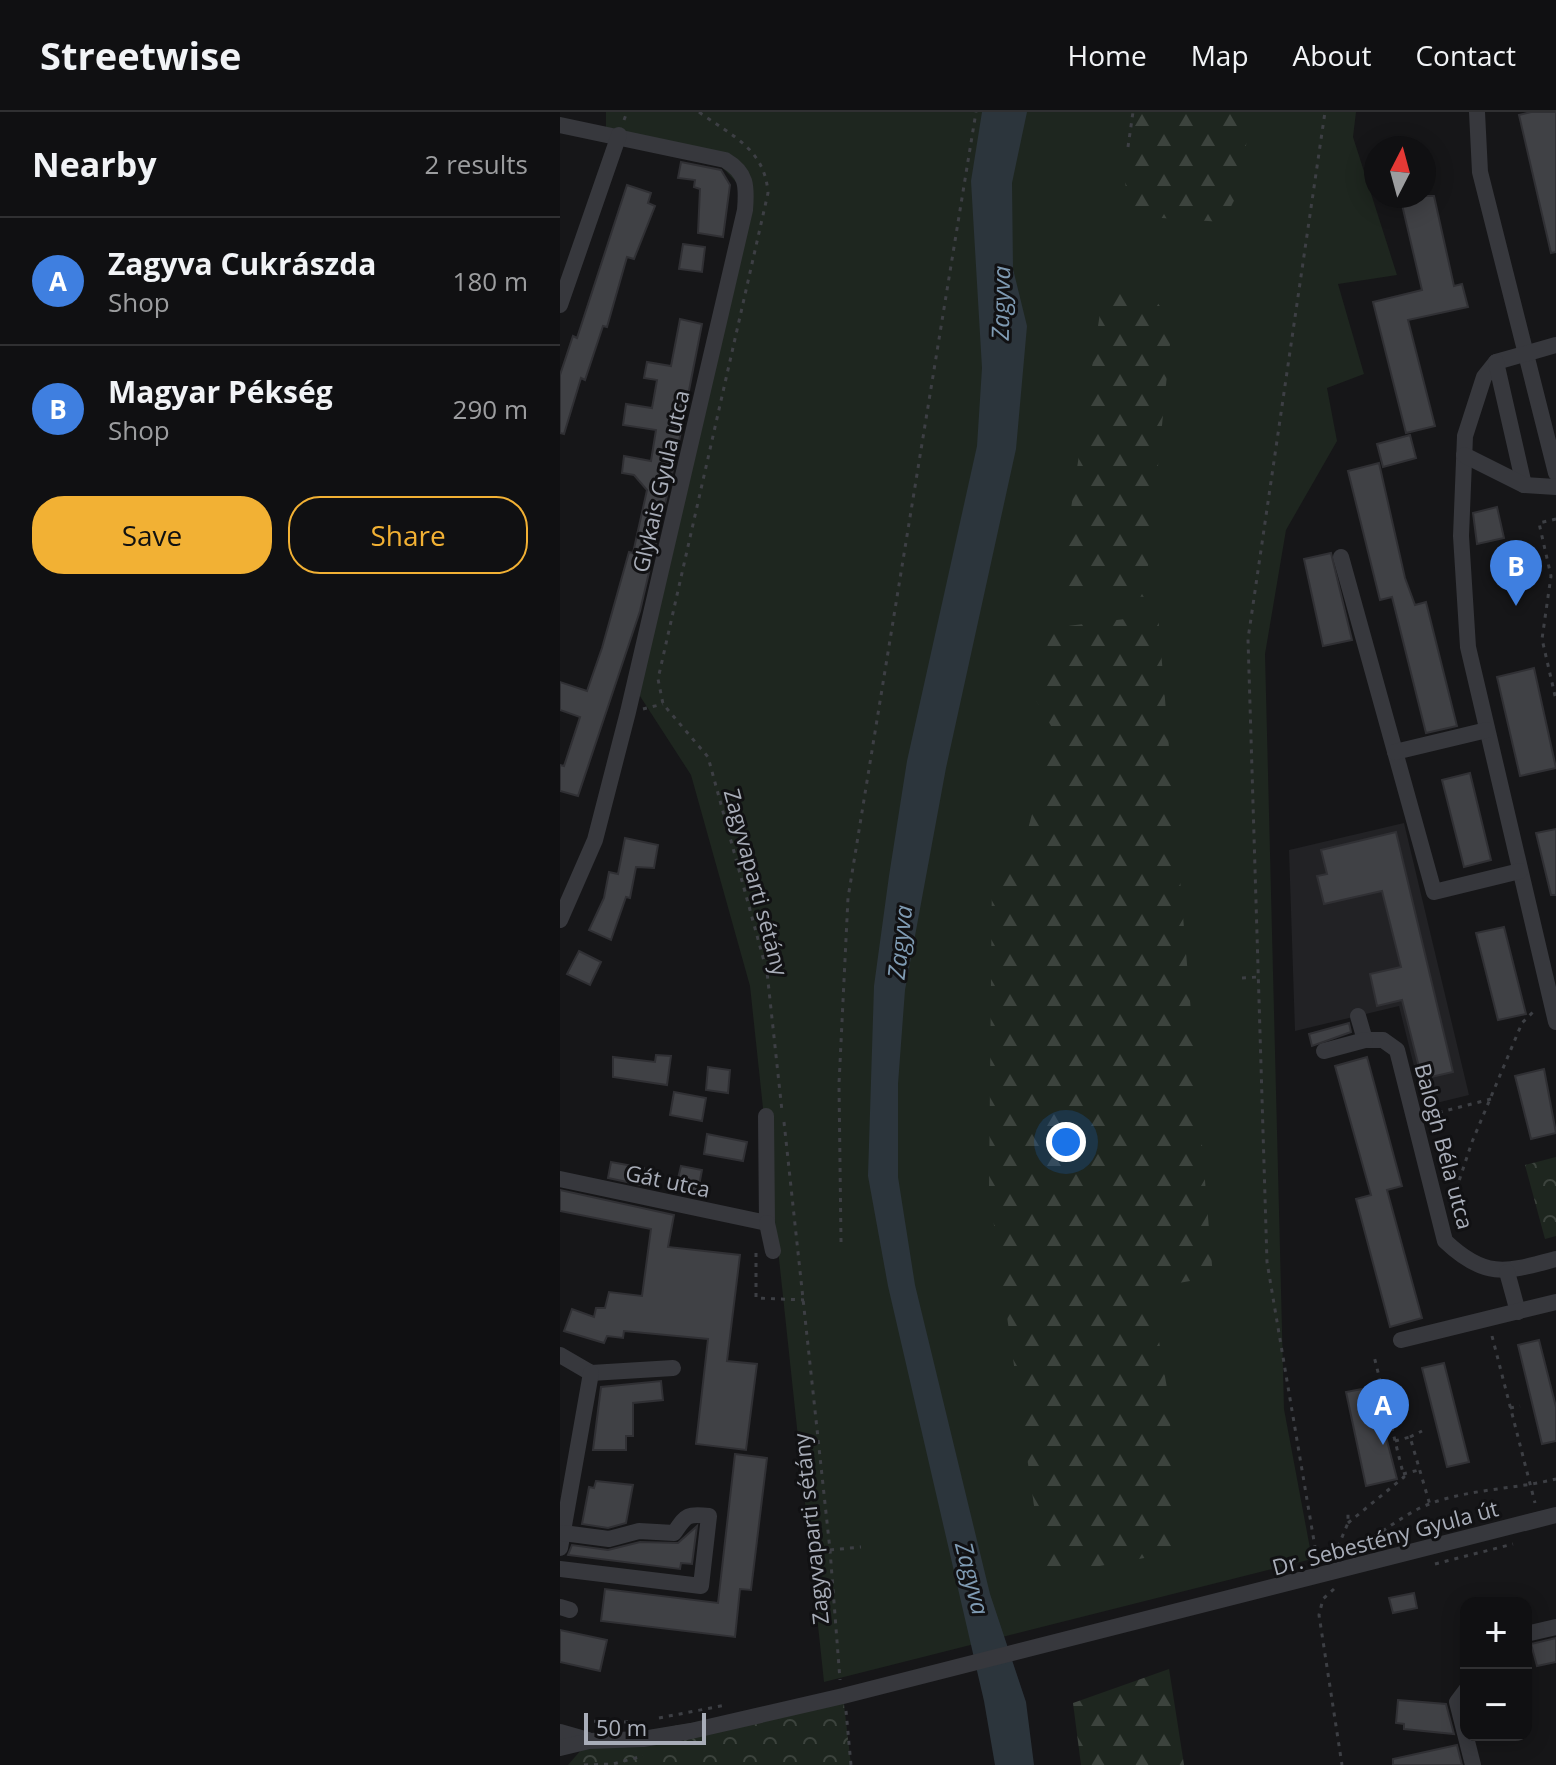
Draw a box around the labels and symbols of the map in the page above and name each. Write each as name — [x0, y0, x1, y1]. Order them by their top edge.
north arrow — [1364, 136, 1436, 208]
water label: Zagyva — [983, 265, 1017, 342]
street label: Glykais Gyula utca — [624, 387, 696, 575]
pin: B — [1490, 540, 1542, 606]
street label: Zagyvaparti sétány — [718, 785, 797, 980]
water label: Zagyva — [879, 903, 919, 982]
street label: Balogh Béla utca — [1408, 1060, 1482, 1232]
your location — [1046, 1122, 1086, 1162]
street label: Gát utca — [623, 1156, 713, 1204]
pin: A — [1357, 1379, 1409, 1445]
street label: Zagyvaparti sétány — [785, 1431, 835, 1626]
street label: Dr. Sebestény Gyula út — [1269, 1492, 1502, 1582]
water label: Zagyva — [948, 1537, 998, 1619]
scale bar — [584, 1709, 706, 1745]

